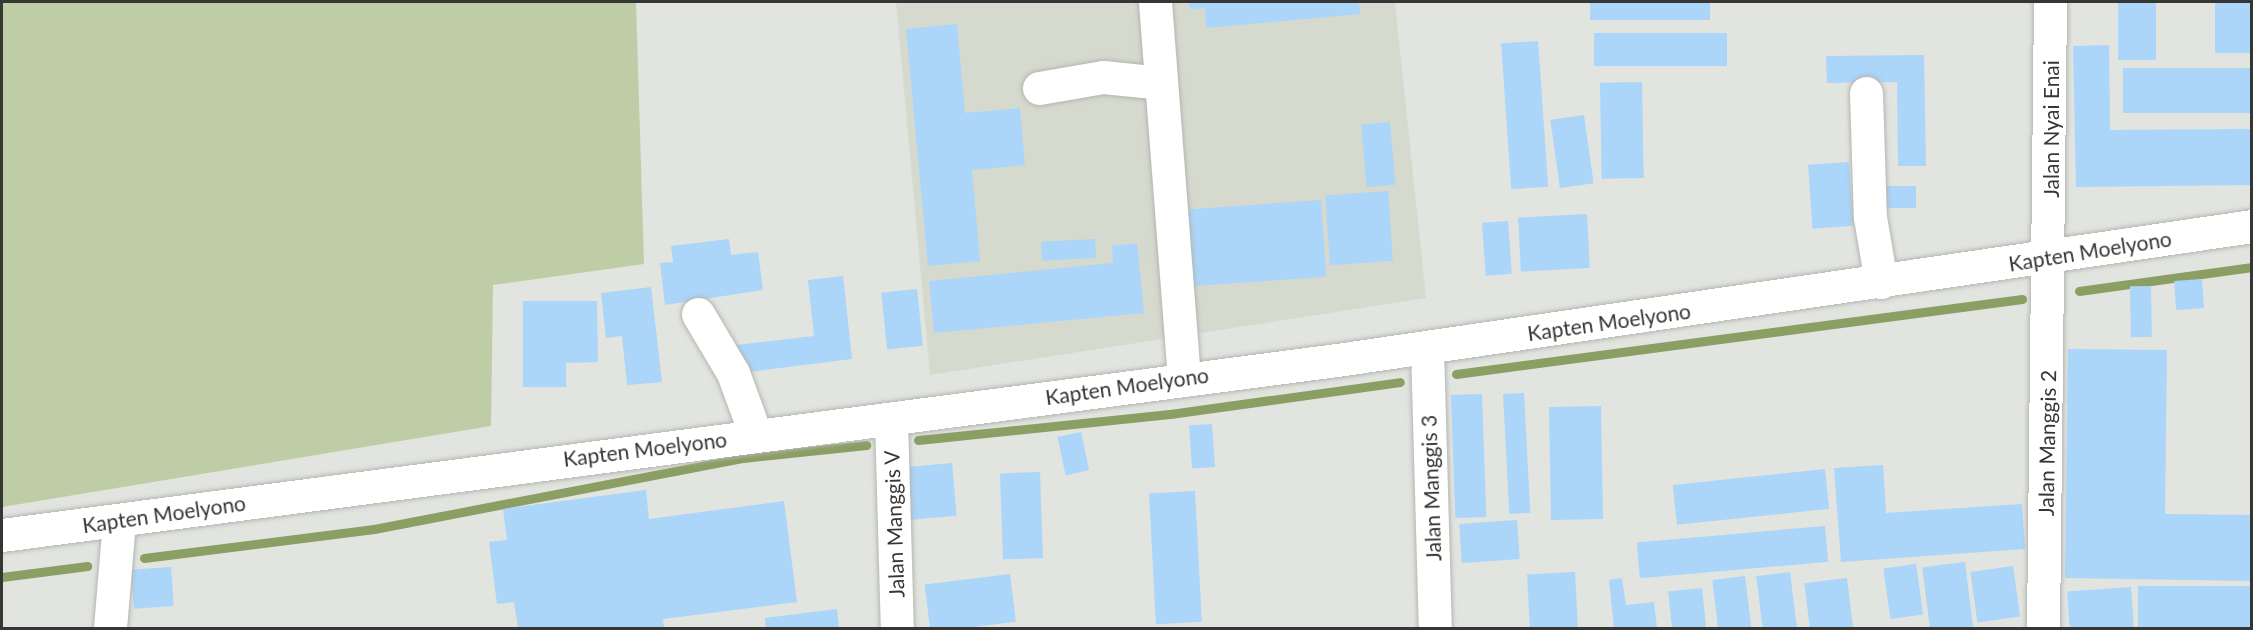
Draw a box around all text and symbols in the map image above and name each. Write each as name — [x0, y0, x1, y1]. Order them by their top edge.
street label: Jalan Nyai Enai — [2038, 60, 2064, 198]
street label: Kapten Moelyono — [2007, 226, 2173, 276]
street label: Kapten Moelyono — [1526, 298, 1692, 346]
street label: Kapten Moelyono — [1044, 362, 1210, 410]
street label: Jalan Manggis 2 — [2033, 370, 2061, 516]
street label: Jalan Manggis 3 — [1416, 415, 1446, 561]
street label: Kapten Moelyono — [562, 426, 728, 472]
street label: Jalan Manggis V — [879, 449, 909, 599]
street label: Kapten Moelyono — [81, 490, 247, 538]

